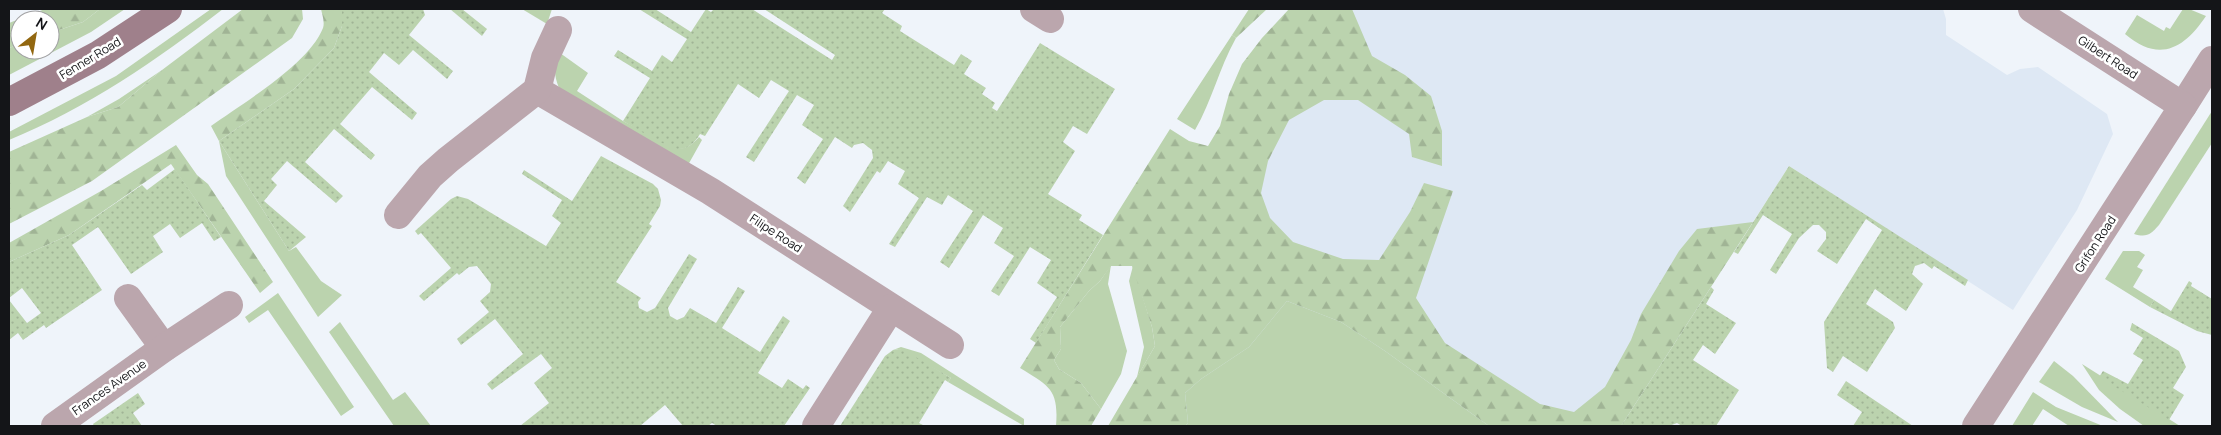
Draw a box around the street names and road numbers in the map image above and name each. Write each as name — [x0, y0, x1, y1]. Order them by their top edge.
street label: Gilbert Road — [2075, 31, 2141, 83]
street label: Fenner Road — [56, 33, 124, 83]
street label: Filipe Road — [746, 210, 806, 256]
street label: Grifon Road — [2070, 212, 2120, 276]
street label: Frances Avenue — [68, 355, 150, 419]

